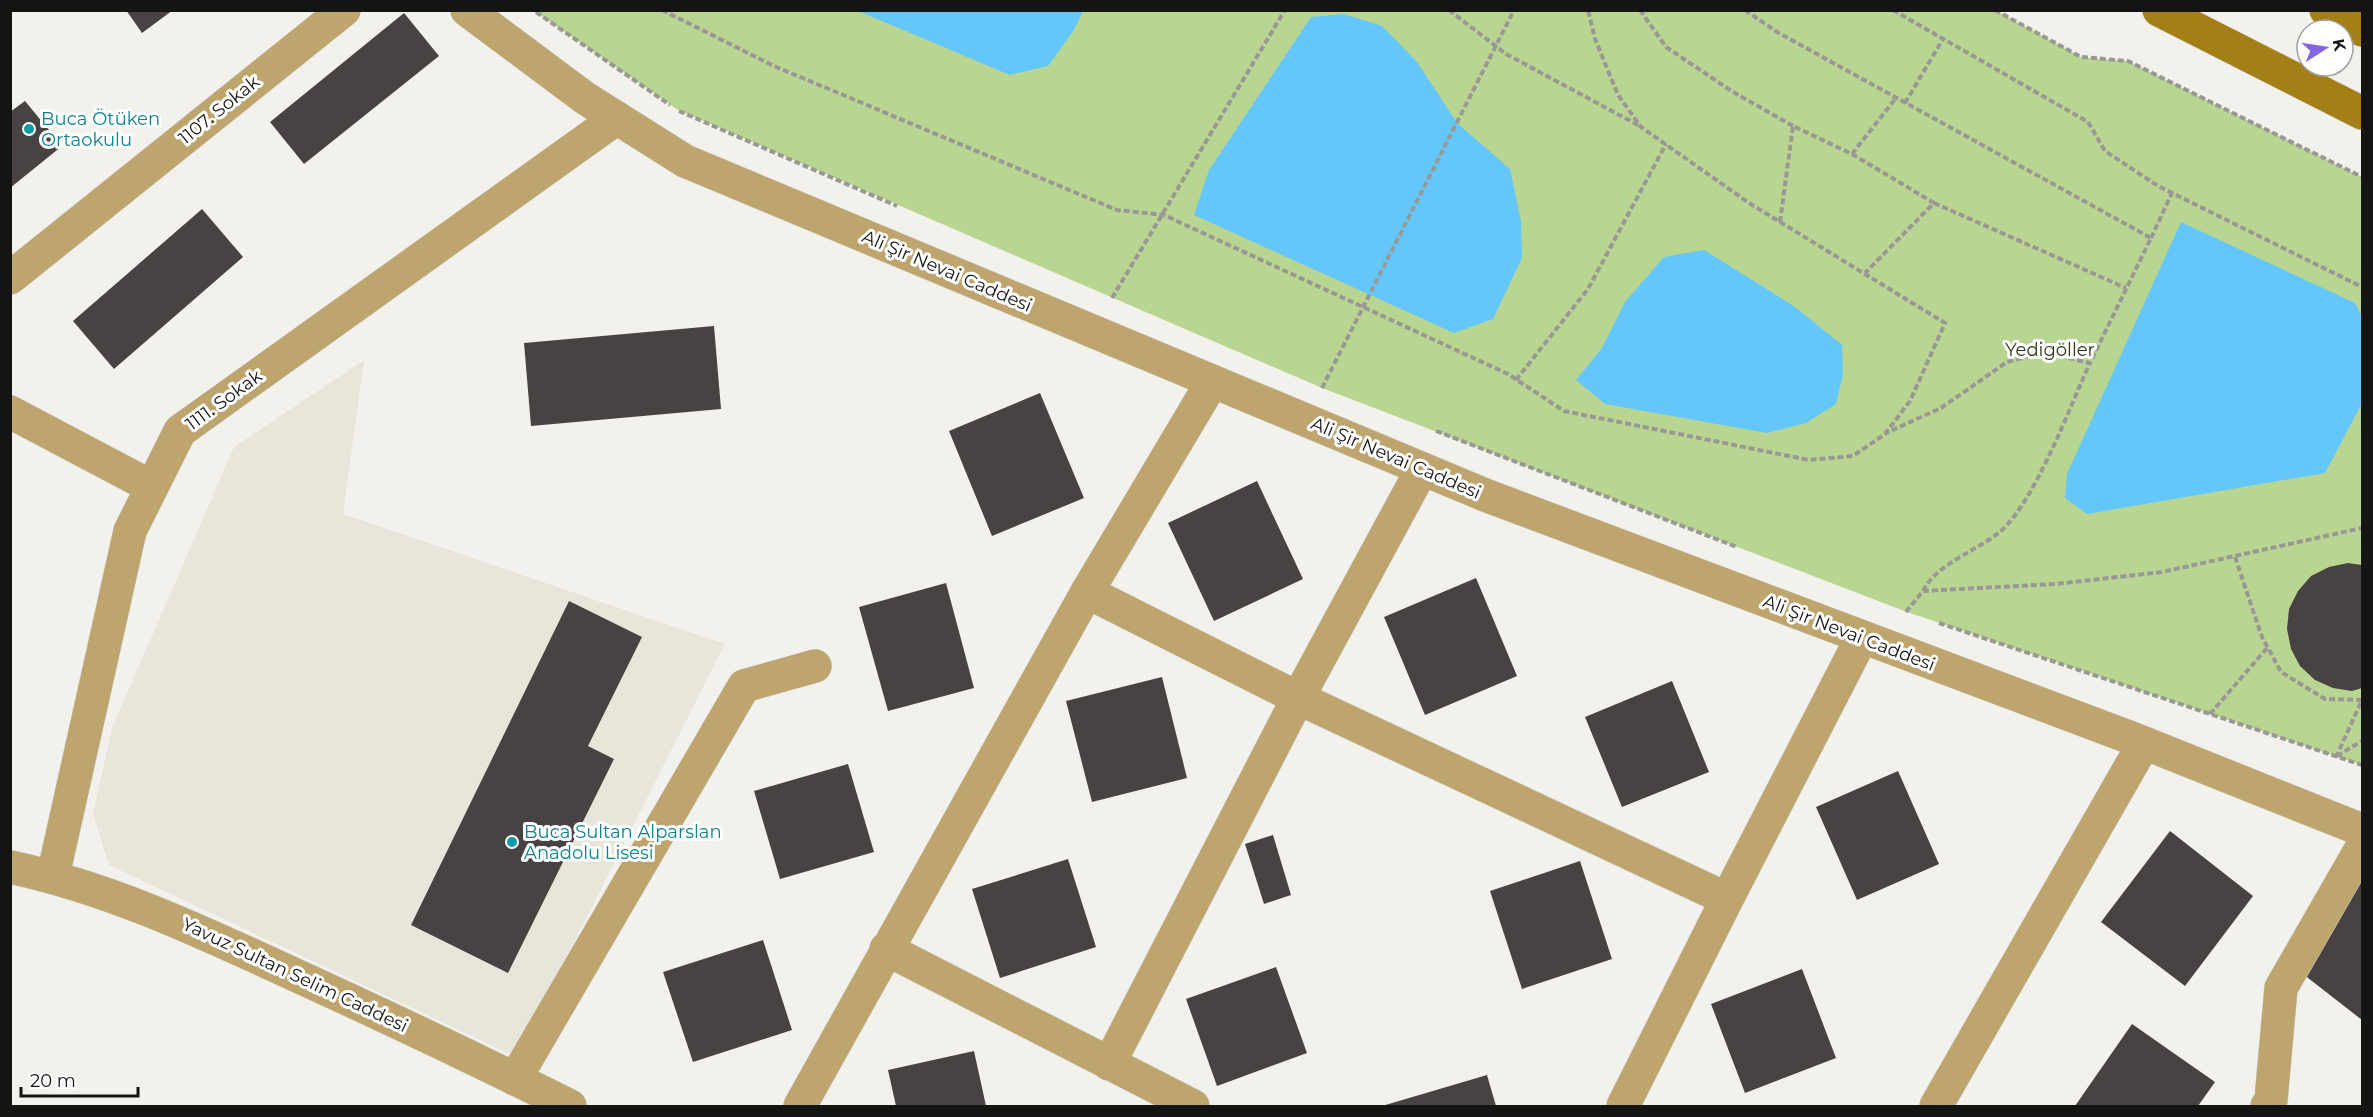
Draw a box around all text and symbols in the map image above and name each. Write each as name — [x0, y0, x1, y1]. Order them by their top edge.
north arrow — [2295, 18, 2355, 78]
text: K — [2329, 37, 2350, 54]
street label: 1107. Sokak — [174, 71, 264, 149]
place label: Buca Ötüken Ortaokulu — [41, 108, 160, 151]
marker: Buca Ötüken Ortaokulu — [22, 122, 36, 136]
street label: Ali Şir Nevai Caddesi — [859, 225, 1035, 317]
park label: Yedigöller — [2005, 339, 2095, 361]
street label: 1111. Sokak — [182, 365, 267, 435]
street label: Ali Şir Nevai Caddesi — [1308, 412, 1484, 504]
street label: Ali Şir Nevai Caddesi — [1760, 590, 1938, 676]
place label: Buca Sultan Alparslan Anadolu Lisesi — [524, 821, 722, 864]
marker: Buca Sultan Alparslan Anadolu Lisesi — [505, 835, 519, 849]
street label: Yavuz Sultan Selim Caddesi — [179, 913, 411, 1037]
scale bar — [21, 1060, 138, 1098]
text: 20 m — [30, 1070, 76, 1092]

